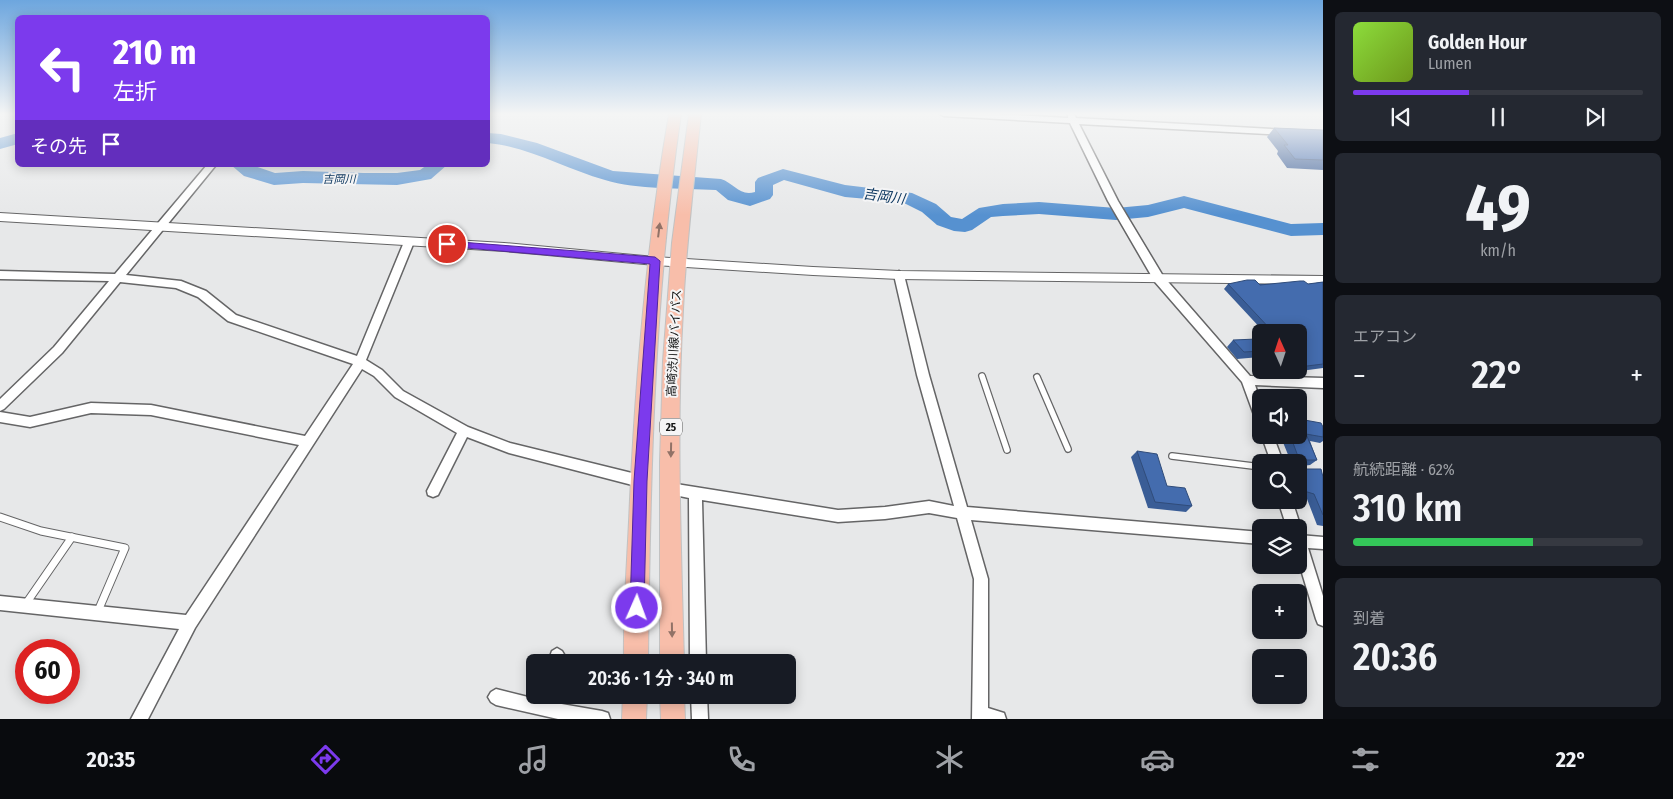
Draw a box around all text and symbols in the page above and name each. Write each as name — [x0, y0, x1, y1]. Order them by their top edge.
text: 210 m — [113, 31, 197, 73]
text: Golden Hour — [1428, 31, 1527, 54]
icon: left — [30, 35, 95, 100]
text: Lumen — [1428, 54, 1472, 73]
text: 左折 — [113, 78, 157, 105]
icon: previous — [1387, 103, 1415, 131]
icon: pause — [1484, 103, 1512, 131]
icon: next — [1581, 103, 1609, 131]
icon: arrive — [97, 130, 125, 158]
text: その先 — [30, 135, 87, 158]
text: 49 — [1465, 169, 1531, 247]
water label: 吉岡川 — [323, 173, 356, 186]
water label: 吉岡川 — [862, 185, 908, 208]
one-way arrow — [655, 221, 663, 237]
pin — [426, 223, 468, 265]
icon: arrive — [433, 230, 461, 258]
text: km/h — [1480, 241, 1516, 260]
street label: 高崎渋川線バイパス — [664, 289, 684, 397]
north arrow — [1252, 324, 1308, 379]
map controls — [1252, 324, 1307, 704]
text: エアコン — [1353, 327, 1417, 346]
text: 22° — [1472, 352, 1524, 398]
text: − — [1353, 359, 1366, 392]
text: + — [1630, 359, 1643, 392]
button: sound — [1252, 389, 1307, 444]
road number: 25 — [660, 418, 682, 436]
one-way arrow — [666, 442, 674, 458]
button: search — [1252, 454, 1307, 509]
text: 航続距離 · 62% — [1353, 460, 1455, 479]
text: 310 km — [1353, 485, 1462, 531]
button: layers — [1252, 519, 1307, 574]
position arrow — [610, 581, 662, 633]
button: + — [1252, 584, 1307, 639]
text: 到着 — [1353, 609, 1385, 628]
one-way arrow — [668, 622, 676, 638]
text: 20:36 — [1353, 634, 1437, 680]
speed limit sign: 60 — [15, 639, 80, 704]
button: − — [1252, 649, 1307, 704]
text: 20:36 · 1 分 · 340 m — [588, 667, 734, 690]
icon: directions — [308, 742, 343, 777]
icon: music — [516, 742, 551, 777]
icon: phone — [724, 742, 759, 777]
icon: climate — [932, 742, 967, 777]
icon: car — [1140, 742, 1175, 777]
icon: filters — [1348, 742, 1383, 777]
text: 20:35 — [86, 746, 135, 773]
text: 22° — [1556, 746, 1587, 773]

